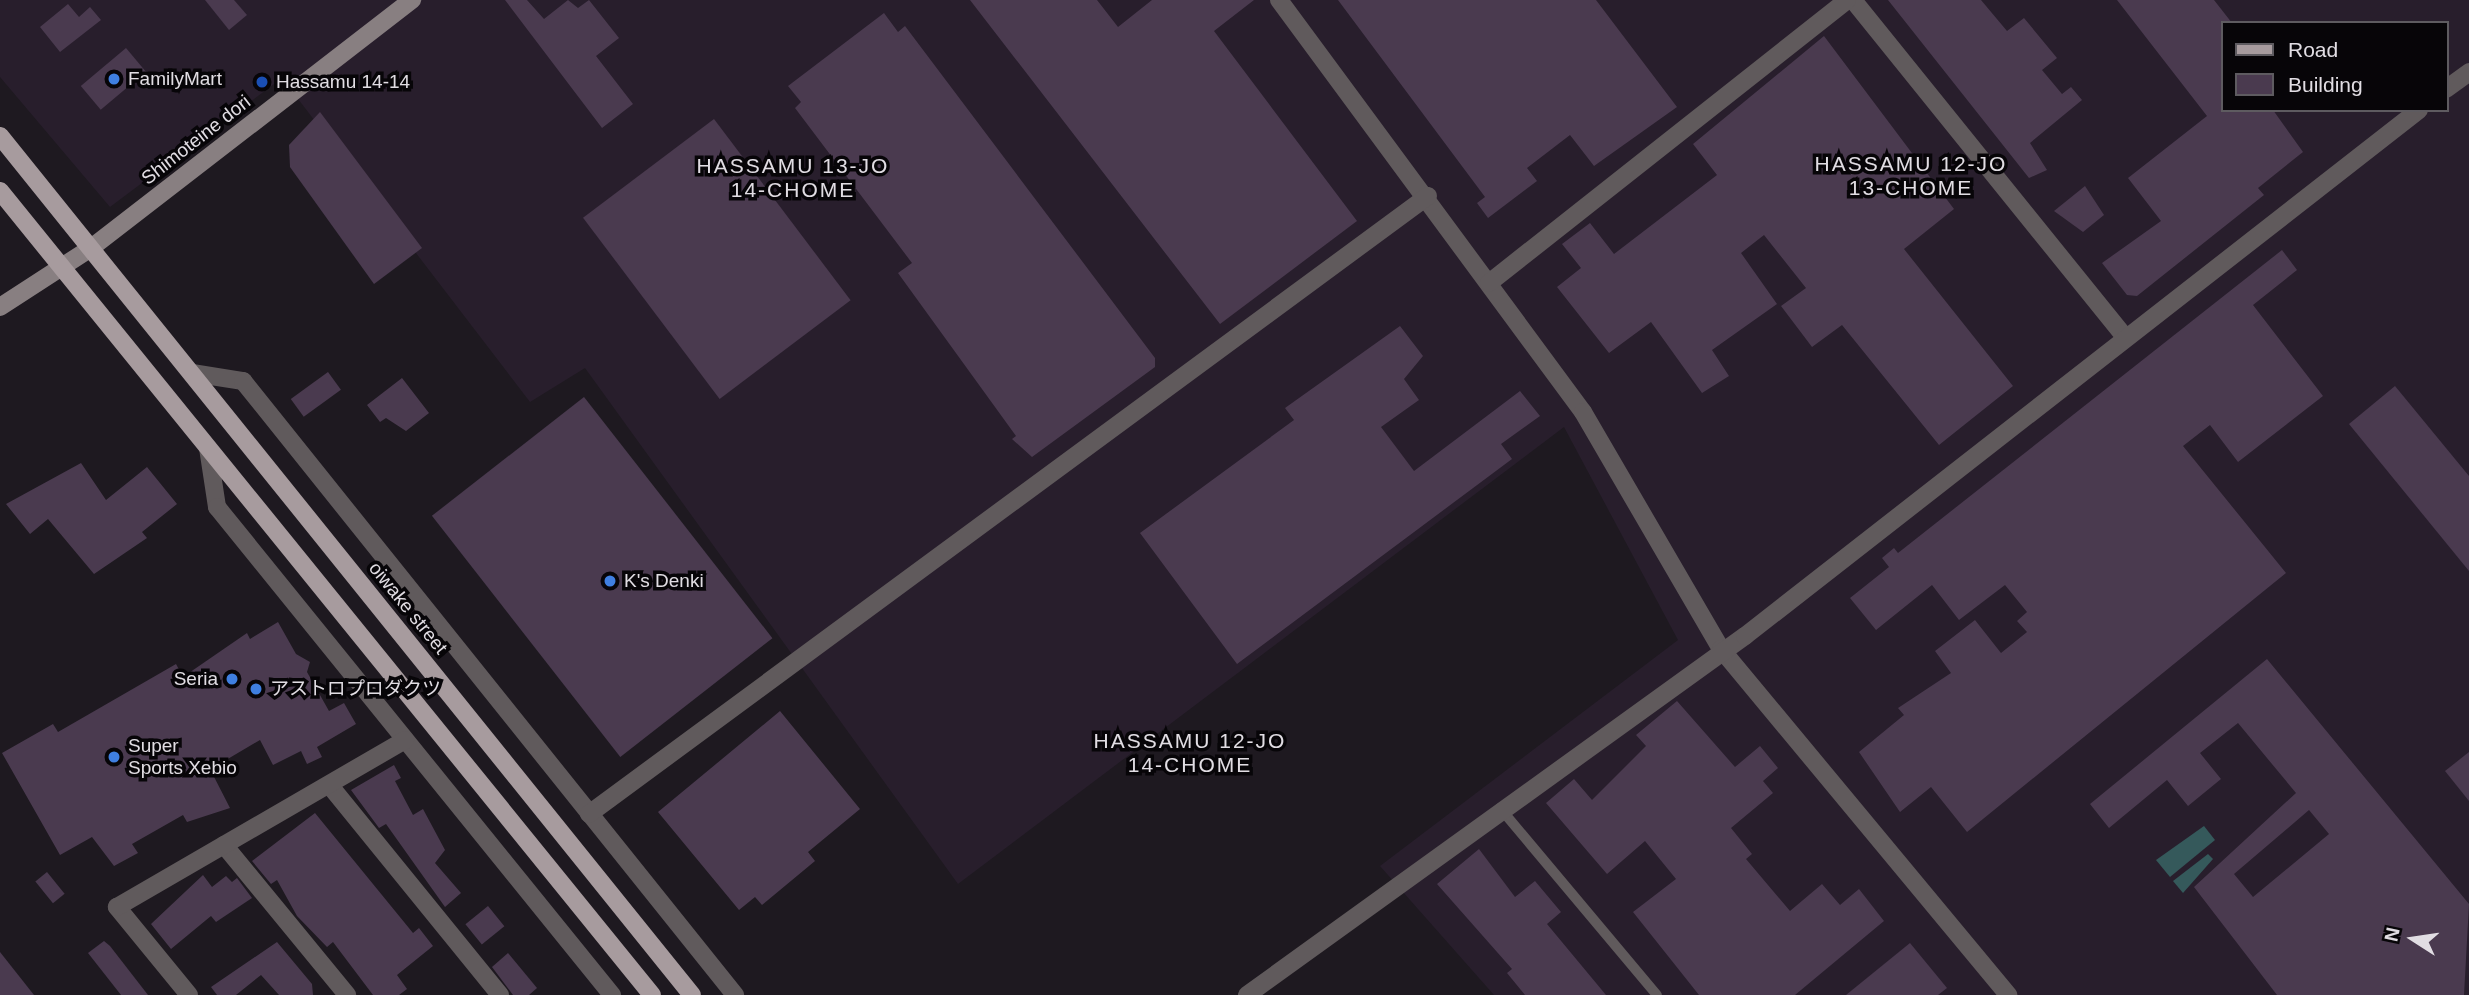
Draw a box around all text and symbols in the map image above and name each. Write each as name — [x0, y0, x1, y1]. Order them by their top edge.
legend — [2220, 21, 2448, 112]
text: Road — [2288, 38, 2338, 61]
place label: FamilyMart — [128, 68, 222, 90]
marker: FamilyMart — [106, 71, 122, 87]
place label: Hassamu 14-14 — [276, 71, 410, 93]
text: Building — [2288, 73, 2363, 96]
marker: Hassamu 14-14 — [254, 74, 270, 90]
street label: Shimoteine dori — [137, 90, 255, 190]
district label: HASSAMU 12-JO 13-CHOME — [1816, 151, 2006, 201]
district label: HASSAMU 13-JO 14-CHOME — [698, 153, 888, 203]
street label: oiwake street — [364, 557, 452, 659]
place label: K's Denki — [624, 570, 704, 592]
marker: K's Denki — [602, 573, 618, 589]
place label: Seria — [174, 668, 218, 690]
marker: Seria — [224, 671, 240, 687]
place label: アストロプロダクツ — [270, 678, 441, 700]
marker: アストロプロダクツ — [248, 681, 264, 697]
district label: HASSAMU 12-JO 14-CHOME — [1095, 728, 1285, 778]
place label: Super Sports Xebio — [128, 735, 237, 779]
marker: Super Sports Xebio — [106, 749, 122, 765]
north arrow — [2378, 904, 2448, 974]
text: N — [2380, 926, 2404, 943]

